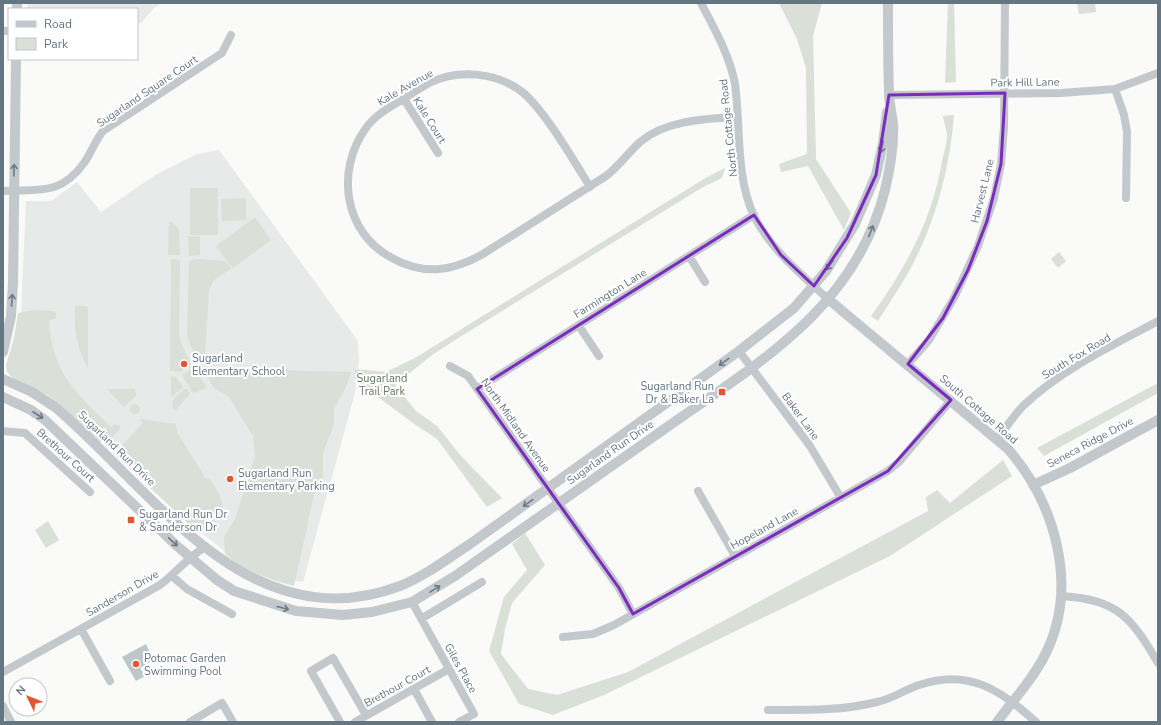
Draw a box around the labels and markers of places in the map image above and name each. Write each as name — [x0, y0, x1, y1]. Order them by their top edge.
place label: Sugarland Elementary School — [192, 351, 286, 379]
marker: Sugarland Elementary School — [179, 359, 189, 369]
place label: Sugarland Run Dr & Baker La — [640, 379, 714, 407]
marker: Sugarland Run Dr & Baker La — [717, 387, 727, 397]
place label: Sugarland Run Elementary Parking — [238, 466, 335, 494]
marker: Sugarland Run Elementary Parking — [225, 474, 235, 484]
place label: Sugarland Run Dr & Sanderson Dr — [139, 507, 227, 535]
marker: Sugarland Run Dr & Sanderson Dr — [126, 515, 136, 525]
place label: Potomac Garden Swimming Pool — [144, 651, 226, 679]
marker: Potomac Garden Swimming Pool — [131, 659, 141, 669]

